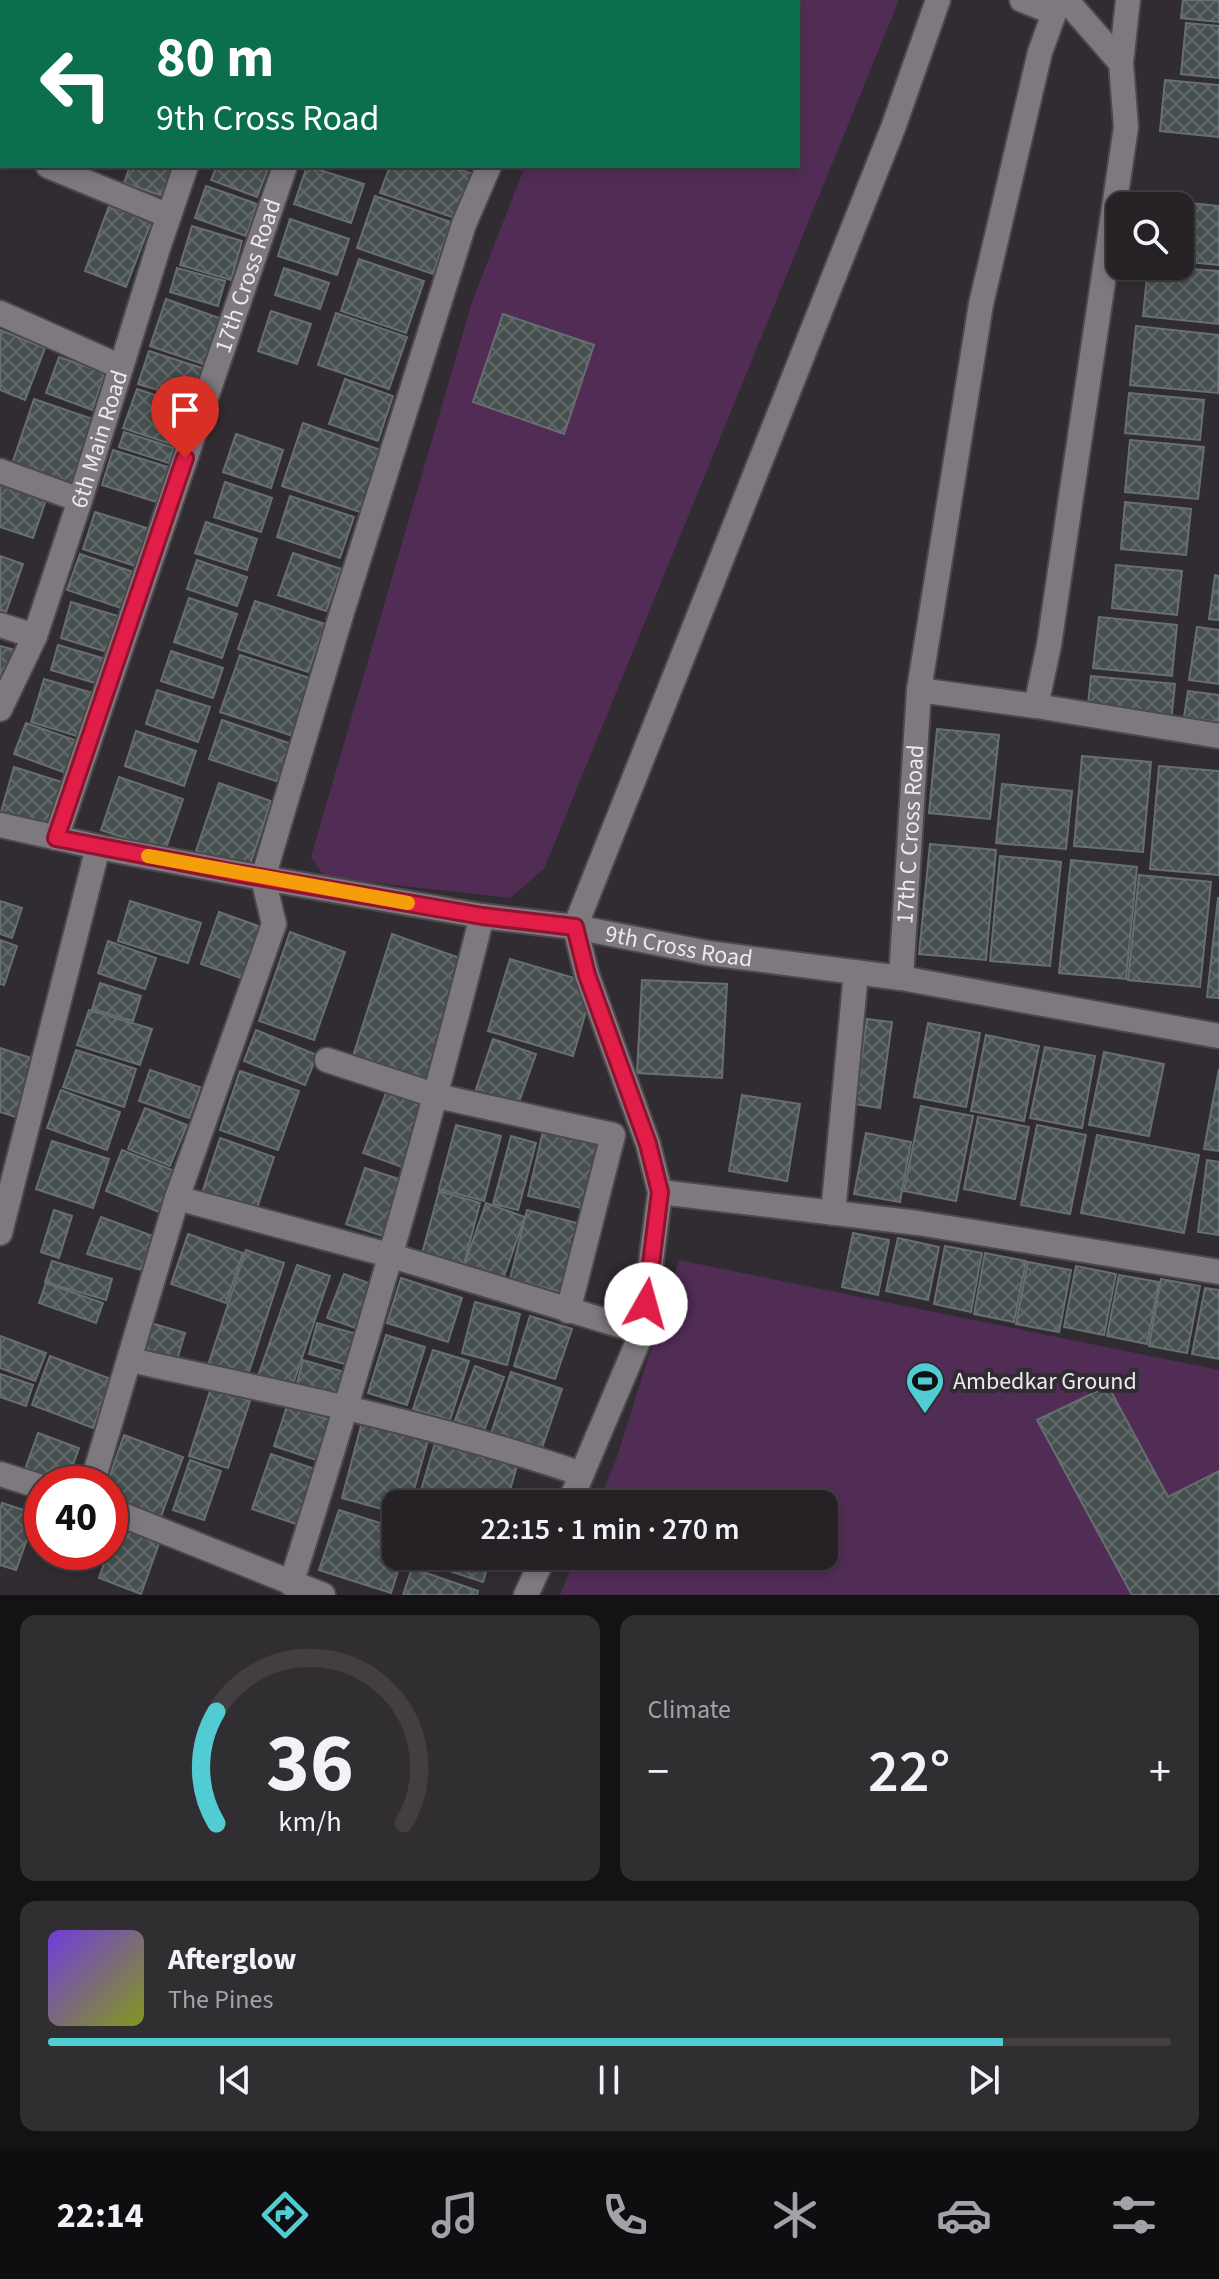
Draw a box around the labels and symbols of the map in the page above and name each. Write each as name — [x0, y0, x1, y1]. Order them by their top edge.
street label: 17th Cross Road — [206, 194, 291, 358]
street label: 6th Main Road — [61, 366, 137, 513]
pin — [151, 376, 219, 458]
street label: 17th C Cross Road — [887, 744, 934, 925]
street label: 9th Cross Road — [602, 916, 755, 977]
position arrow — [604, 1262, 688, 1346]
sports icon: Ambedkar Ground — [904, 1360, 946, 1415]
place label: Ambedkar Ground — [953, 1364, 1137, 1399]
speed limit sign: 40 — [24, 1466, 128, 1570]

